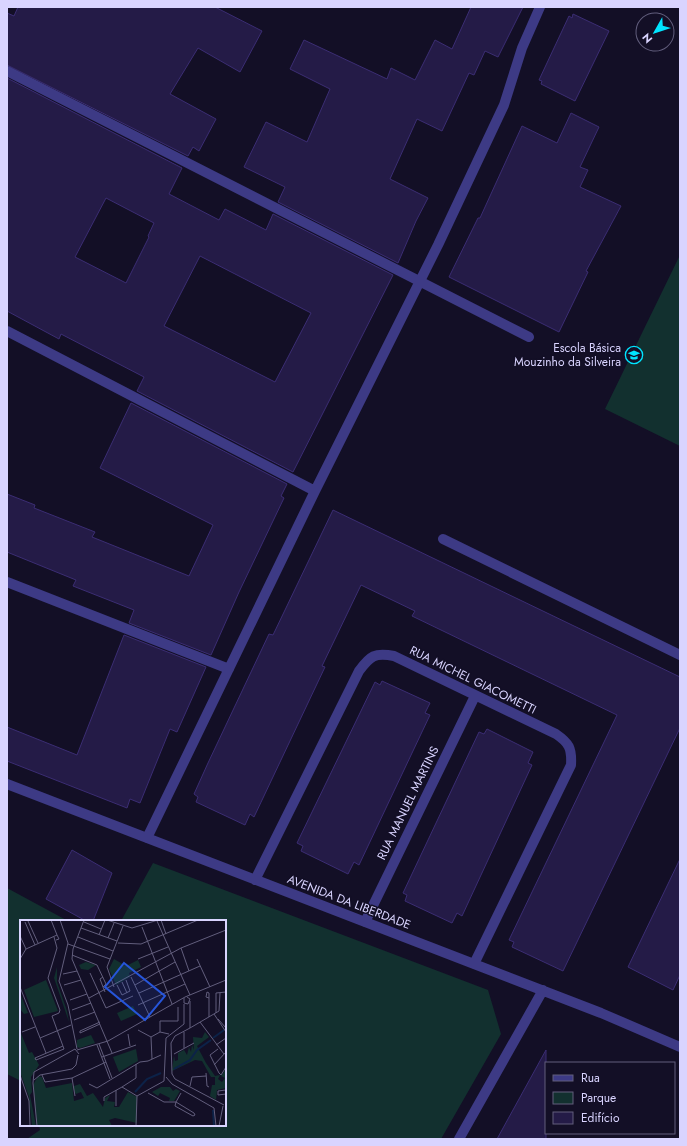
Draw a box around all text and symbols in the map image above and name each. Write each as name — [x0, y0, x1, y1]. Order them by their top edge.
north arrow — [635, 12, 675, 52]
text: N — [638, 30, 656, 47]
place label: Escola Básica Mouzinho da Silveira — [514, 339, 621, 371]
school or university icon: Escola Básica Mouzinho da Silveira — [624, 345, 644, 365]
street label: RUA MICHEL GIACOMETTI — [407, 641, 539, 719]
street label: RUA MANUEL MARTINS — [373, 743, 444, 863]
street label: AVENIDA DA LIBERDADE — [285, 870, 413, 934]
inset map — [20, 920, 226, 1126]
legend — [545, 1062, 675, 1134]
text: Rua — [581, 1069, 600, 1087]
text: Parque — [581, 1089, 616, 1107]
text: Edifício — [581, 1109, 620, 1127]

